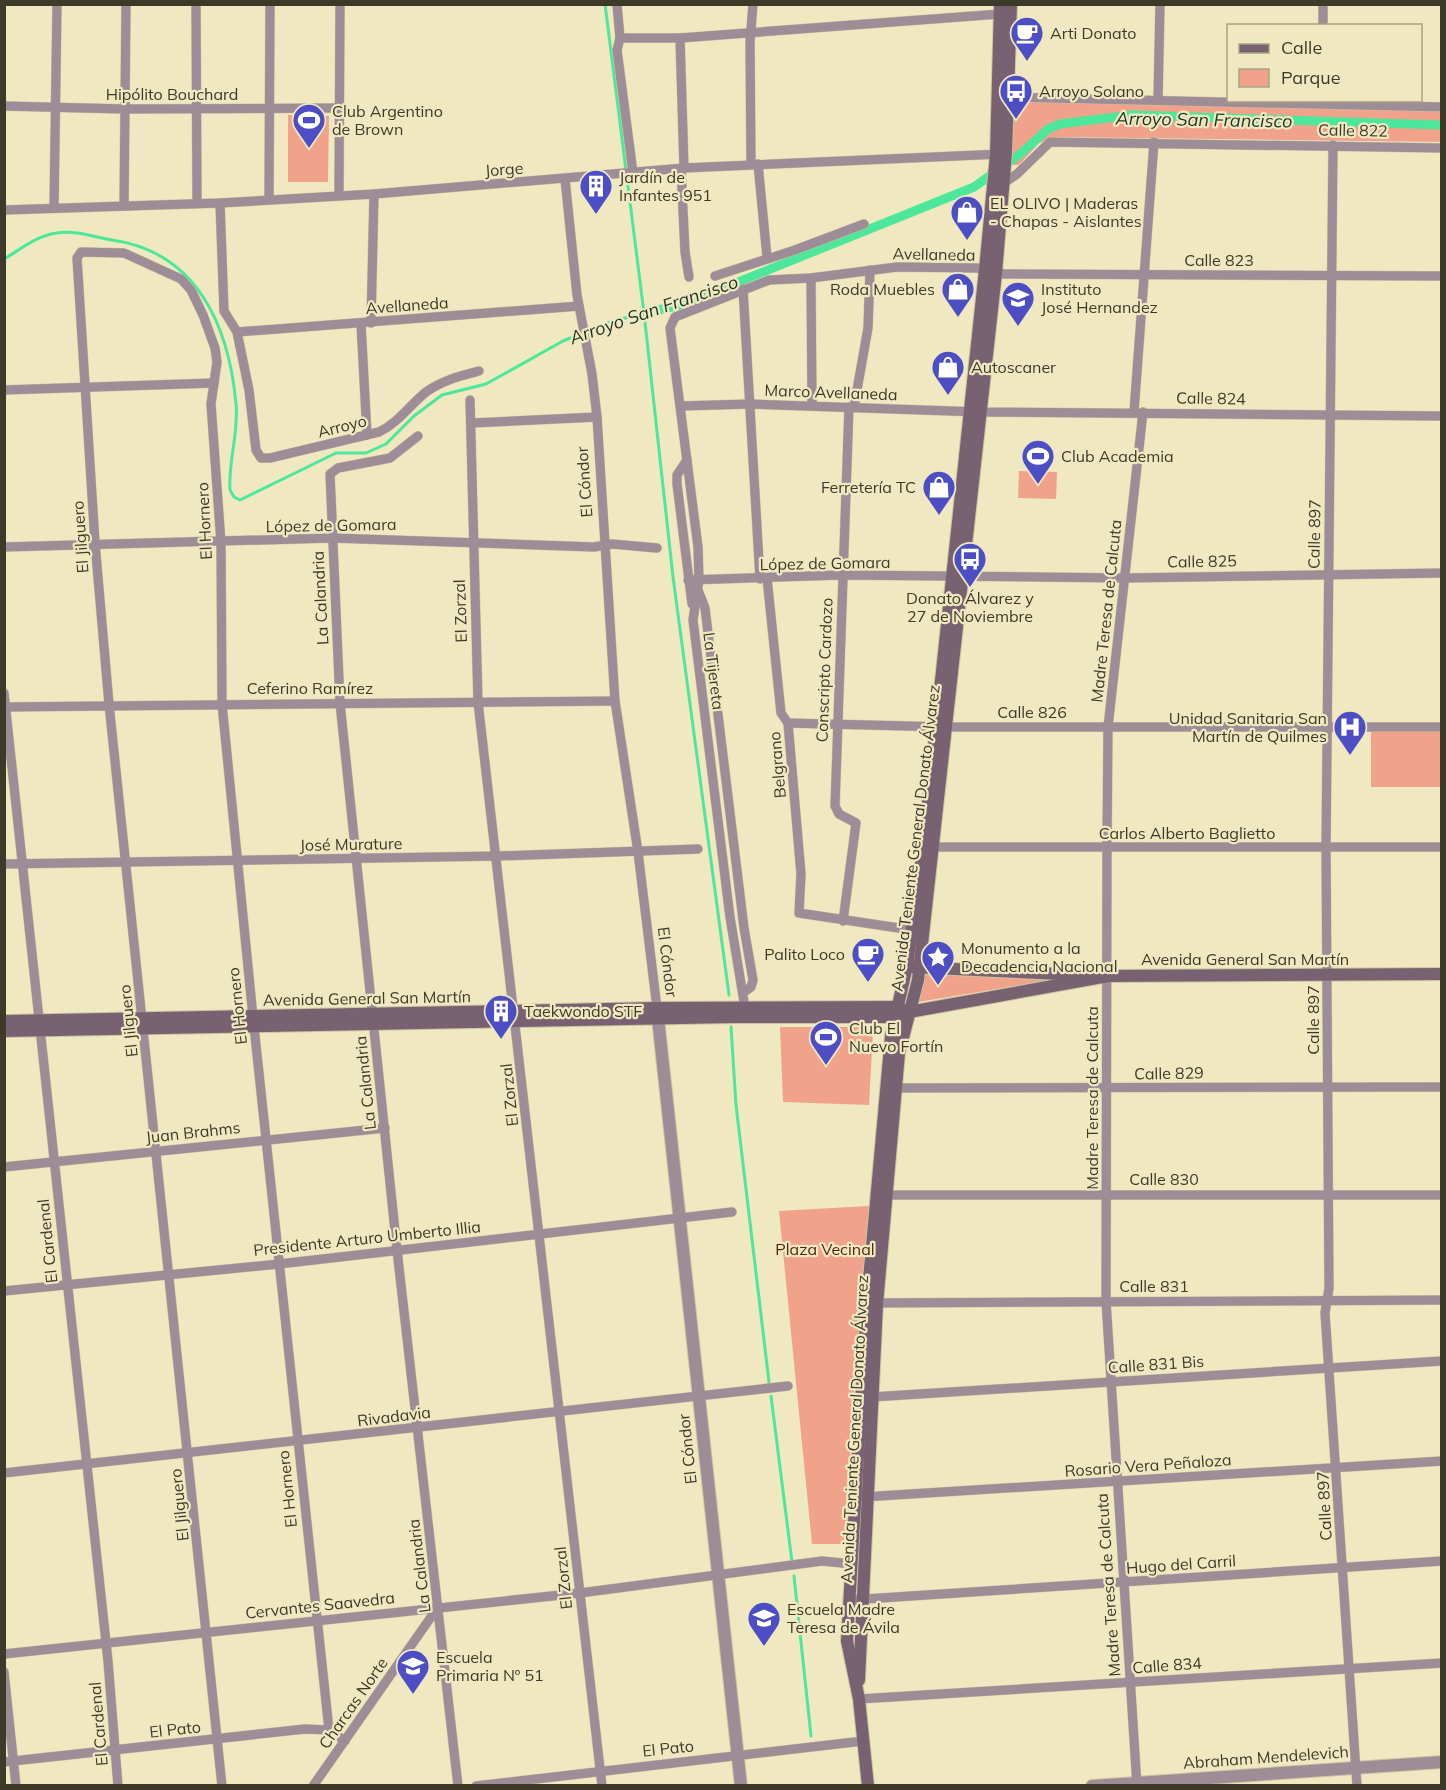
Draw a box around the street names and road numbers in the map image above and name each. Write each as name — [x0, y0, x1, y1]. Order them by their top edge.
street label: Hipólito Bouchard — [106, 84, 238, 104]
street label: Calle 822 — [1318, 119, 1388, 141]
street label: Jorge — [484, 158, 524, 180]
street label: Avellaneda — [892, 243, 976, 265]
street label: Calle 823 — [1184, 250, 1254, 270]
street label: Avellaneda — [365, 292, 449, 318]
street label: Marco Avellaneda — [764, 380, 898, 404]
street label: Calle 824 — [1176, 387, 1246, 409]
street label: Arroyo — [315, 410, 369, 442]
street label: El Cóndor — [572, 446, 596, 518]
street label: El Hornero — [192, 482, 216, 560]
street label: Calle 897 — [1303, 499, 1325, 569]
street label: El Jilguero — [67, 500, 93, 574]
street label: López de Gomara — [265, 514, 397, 536]
street label: Madre Teresa de Calcuta — [1086, 519, 1126, 703]
street label: La Calandria — [308, 550, 332, 646]
street label: Calle 825 — [1167, 550, 1237, 572]
street label: López de Gomara — [759, 552, 891, 574]
street label: El Zorzal — [449, 579, 471, 643]
street label: Conscripto Cardozo — [811, 597, 837, 743]
street label: La Tijereta — [699, 631, 729, 711]
street label: Ceferino Ramírez — [247, 678, 373, 698]
street label: Avenida Teniente General Donato Álvarez — [886, 684, 944, 992]
street label: Calle 826 — [997, 702, 1067, 722]
street label: Belgrano — [764, 731, 790, 799]
street label: Carlos Alberto Baglietto — [1099, 823, 1275, 843]
street label: José Murature — [299, 833, 403, 855]
street label: El Cóndor — [654, 926, 682, 999]
street label: Avenida General San Martín — [1141, 949, 1349, 969]
street label: El Hornero — [223, 966, 251, 1046]
street label: El Jilguero — [114, 984, 142, 1058]
street label: Calle 897 — [1303, 985, 1323, 1055]
street label: Avenida General San Martín — [263, 986, 471, 1010]
street label: Madre Teresa de Calcuta — [1082, 1006, 1102, 1190]
street label: La Calandria — [350, 1035, 380, 1131]
street label: El Zorzal — [496, 1062, 522, 1128]
street label: Calle 829 — [1134, 1062, 1204, 1084]
street label: Juan Brahms — [145, 1117, 241, 1147]
street label: Calle 830 — [1129, 1169, 1199, 1189]
street label: El Cardenal — [33, 1198, 61, 1284]
street label: Presidente Arturo Umberto Illia — [252, 1216, 482, 1260]
street label: Avenida Teniente General Donato Álvarez — [836, 1274, 872, 1584]
street label: Calle 831 — [1119, 1276, 1189, 1296]
street label: Calle 831 Bis — [1107, 1351, 1205, 1377]
street label: Rivadavia — [356, 1402, 432, 1430]
street label: El Cóndor — [673, 1413, 701, 1485]
street label: El Hornero — [273, 1449, 301, 1529]
street label: Rosario Vera Peñaloza — [1064, 1449, 1232, 1481]
street label: El Jilguero — [165, 1468, 193, 1542]
street label: Calle 897 — [1312, 1471, 1336, 1541]
street label: Madre Teresa de Calcuta — [1092, 1493, 1124, 1677]
street label: La Calandria — [403, 1518, 435, 1614]
street label: El Zorzal — [550, 1545, 576, 1611]
street label: Hugo del Carril — [1125, 1550, 1237, 1578]
street label: Cervantes Saavedra — [244, 1587, 396, 1623]
street label: Calle 834 — [1132, 1653, 1203, 1677]
street label: Charcas Norte — [314, 1654, 392, 1752]
street label: El Cardenal — [84, 1681, 112, 1767]
street label: El Pato — [148, 1716, 202, 1742]
street label: El Pato — [641, 1735, 695, 1761]
street label: Abraham Mendelevich — [1182, 1741, 1350, 1773]

